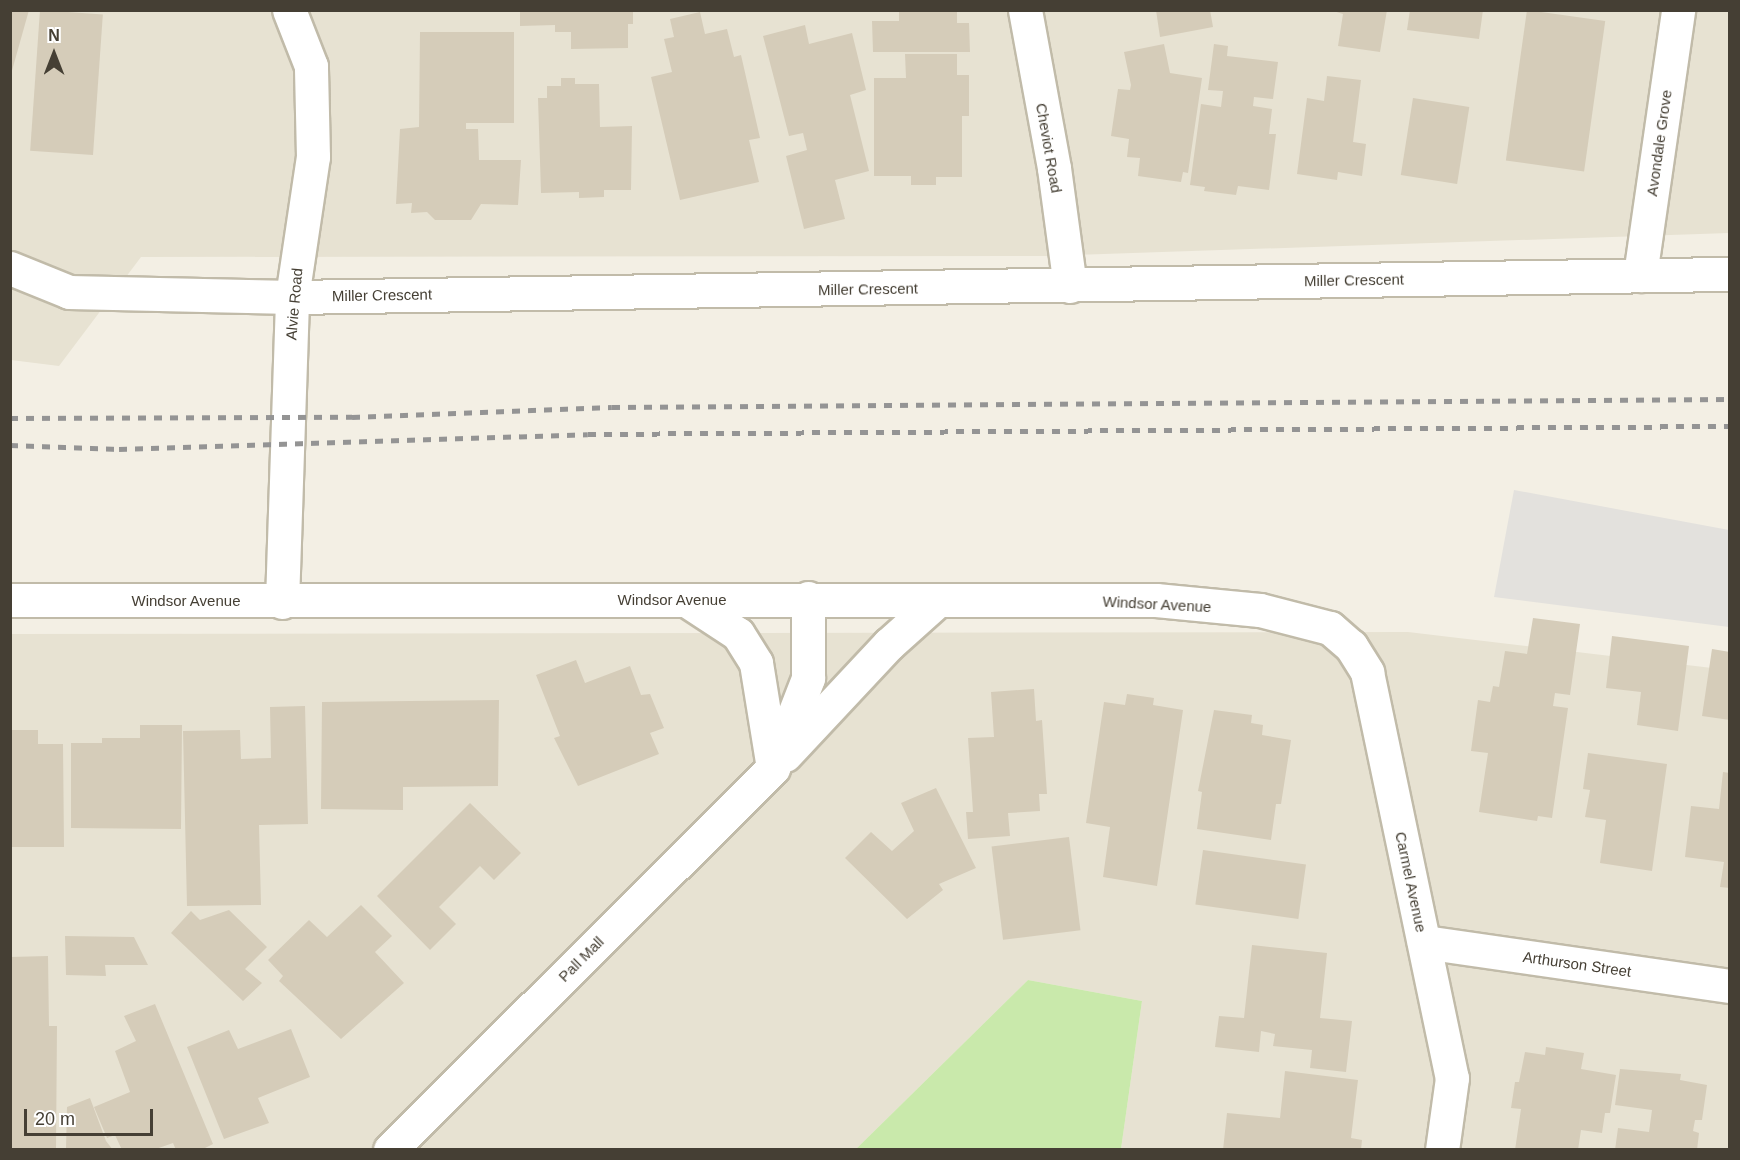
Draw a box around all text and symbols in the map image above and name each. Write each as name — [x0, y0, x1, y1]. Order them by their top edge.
north arrow — [24, 24, 84, 84]
text: N — [48, 27, 60, 44]
street label: Avondale Grove — [1643, 89, 1675, 197]
street label: Cheviot Road — [1032, 102, 1066, 194]
street label: Alvie Road — [282, 267, 306, 341]
street label: Miller Crescent — [1304, 270, 1404, 290]
street label: Miller Crescent — [818, 279, 918, 299]
street label: Miller Crescent — [332, 285, 432, 305]
street label: Windsor Avenue — [617, 591, 727, 609]
street label: Windsor Avenue — [131, 592, 241, 610]
street label: Windsor Avenue — [1102, 592, 1212, 616]
street label: Carmel Avenue — [1391, 830, 1431, 934]
street label: Pall Mall — [555, 933, 607, 985]
street label: Arthurson Street — [1522, 947, 1632, 981]
scale bar — [27, 1097, 156, 1135]
text: 20 m — [35, 1109, 75, 1129]

